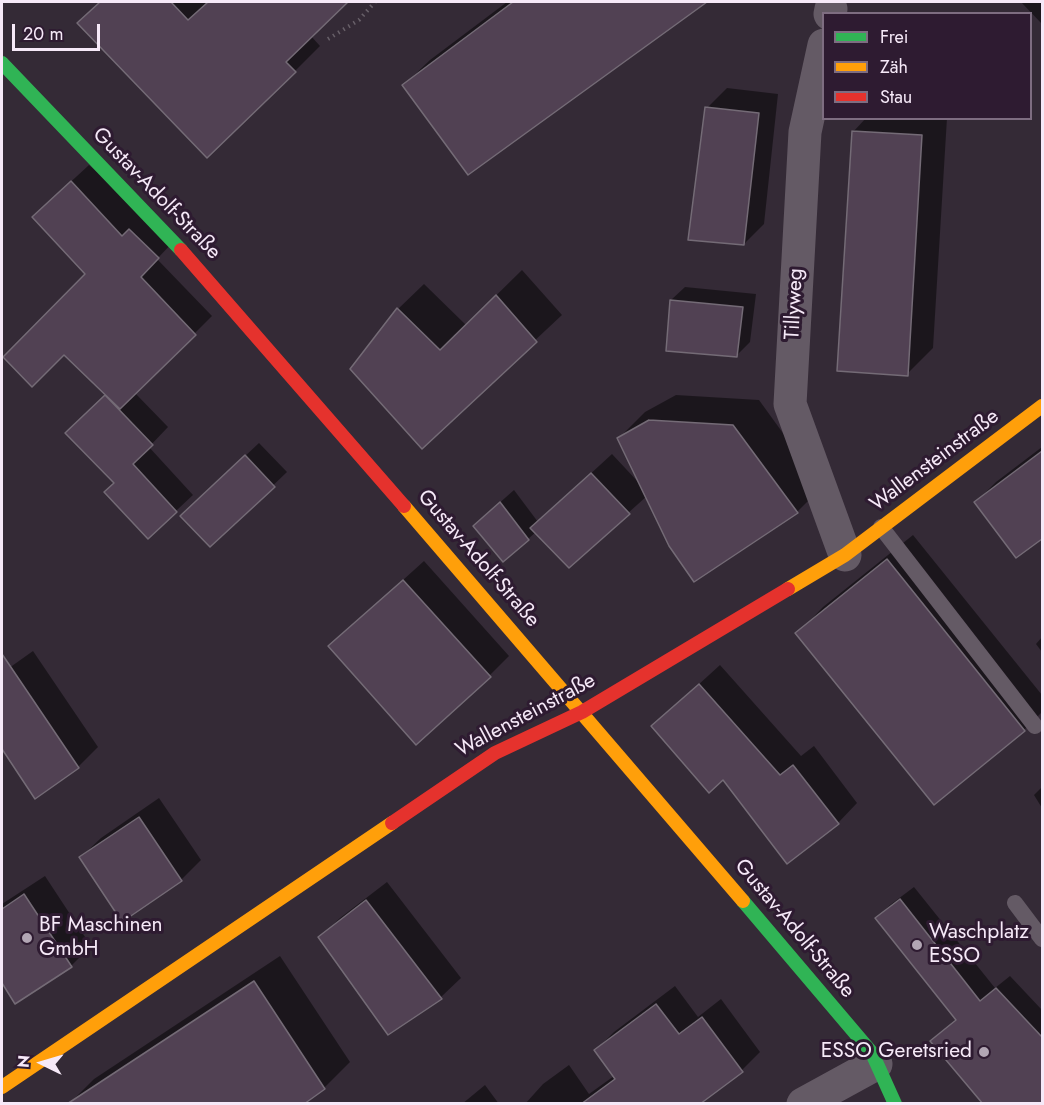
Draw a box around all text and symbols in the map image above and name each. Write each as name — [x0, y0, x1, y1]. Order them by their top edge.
scale bar — [15, 12, 104, 50]
legend — [822, 12, 1032, 120]
text: 20 m — [23, 21, 63, 47]
text: Frei — [880, 24, 909, 50]
text: Zäh — [880, 54, 908, 80]
text: Stau — [880, 84, 912, 110]
street label: Gustav-Adolf-Straße — [87, 123, 225, 265]
street label: Tillyweg — [781, 268, 809, 340]
street label: Wallensteinstraße — [866, 404, 1004, 518]
street label: Gustav-Adolf-Straße — [412, 485, 544, 633]
street label: Wallensteinstraße — [452, 669, 600, 763]
street label: Gustav-Adolf-Straße — [729, 854, 859, 1004]
place label: BF Maschinen GmbH — [39, 913, 162, 963]
place label: Waschplatz ESSO — [929, 920, 1029, 970]
marker: BF Maschinen GmbH — [20, 931, 34, 945]
marker: Waschplatz ESSO — [910, 938, 924, 952]
north arrow — [12, 1033, 72, 1093]
place label: ESSO Geretsried — [821, 1039, 972, 1065]
marker: ESSO Geretsried — [977, 1045, 991, 1059]
text: N — [12, 1054, 36, 1069]

